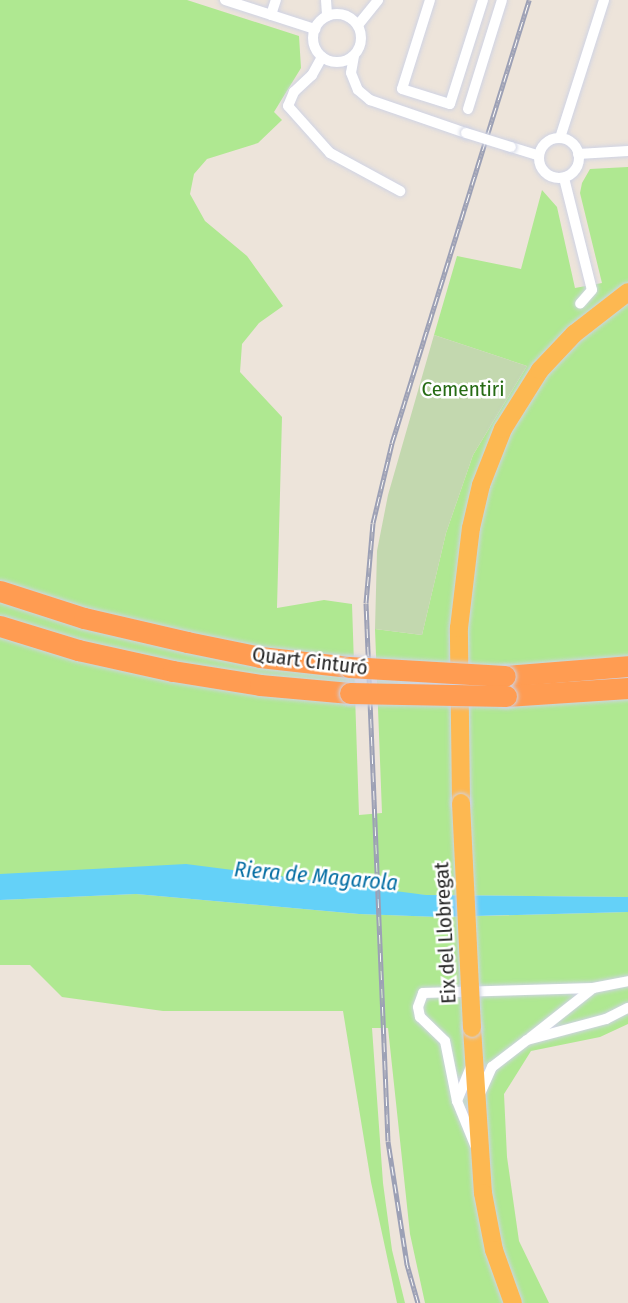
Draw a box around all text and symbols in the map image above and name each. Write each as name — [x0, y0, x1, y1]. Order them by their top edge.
park label: Cementiri — [422, 376, 504, 402]
street label: Quart Cinturó — [251, 641, 369, 681]
water label: Riera de Magarola — [233, 856, 399, 896]
street label: Eix del Llobregat — [429, 862, 461, 1004]

